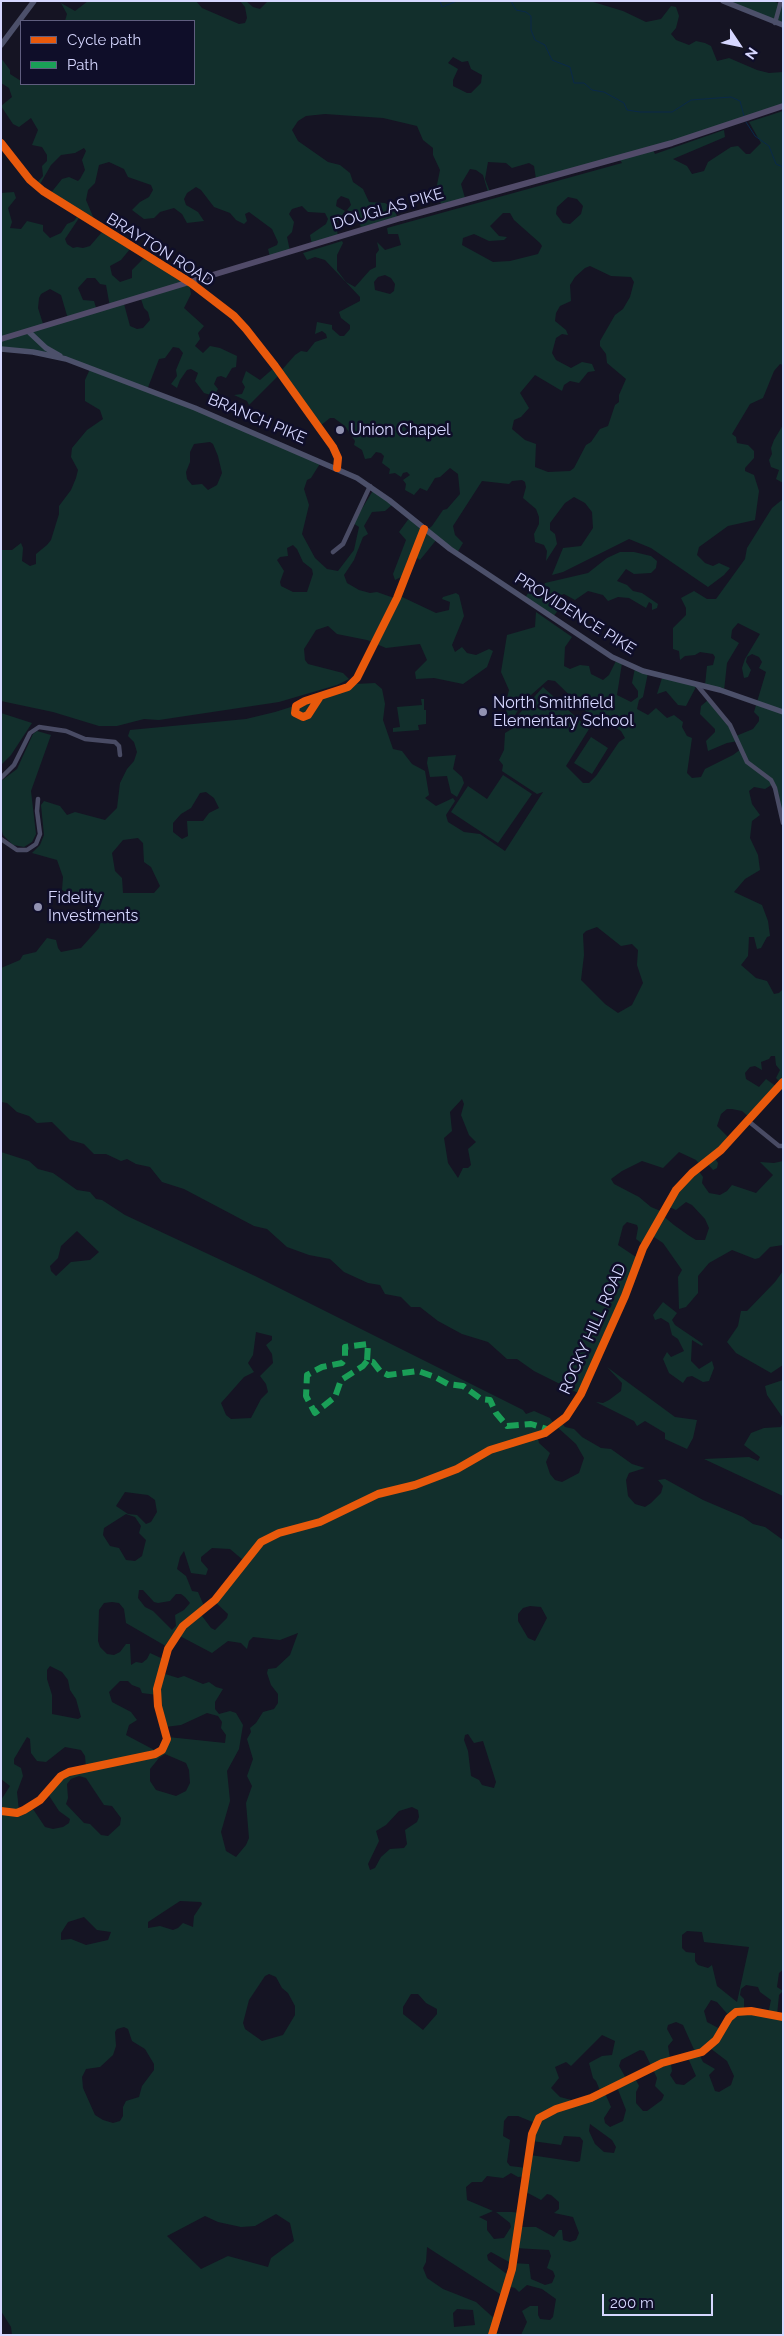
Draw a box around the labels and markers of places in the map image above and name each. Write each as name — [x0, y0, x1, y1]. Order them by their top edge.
place label: Union Chapel — [350, 420, 450, 440]
marker: Union Chapel — [334, 424, 346, 436]
place label: North Smithfield Elementary School — [493, 693, 633, 731]
marker: North Smithfield Elementary School — [477, 706, 489, 718]
place label: Fidelity Investments — [48, 888, 138, 926]
marker: Fidelity Investments — [32, 901, 44, 913]

